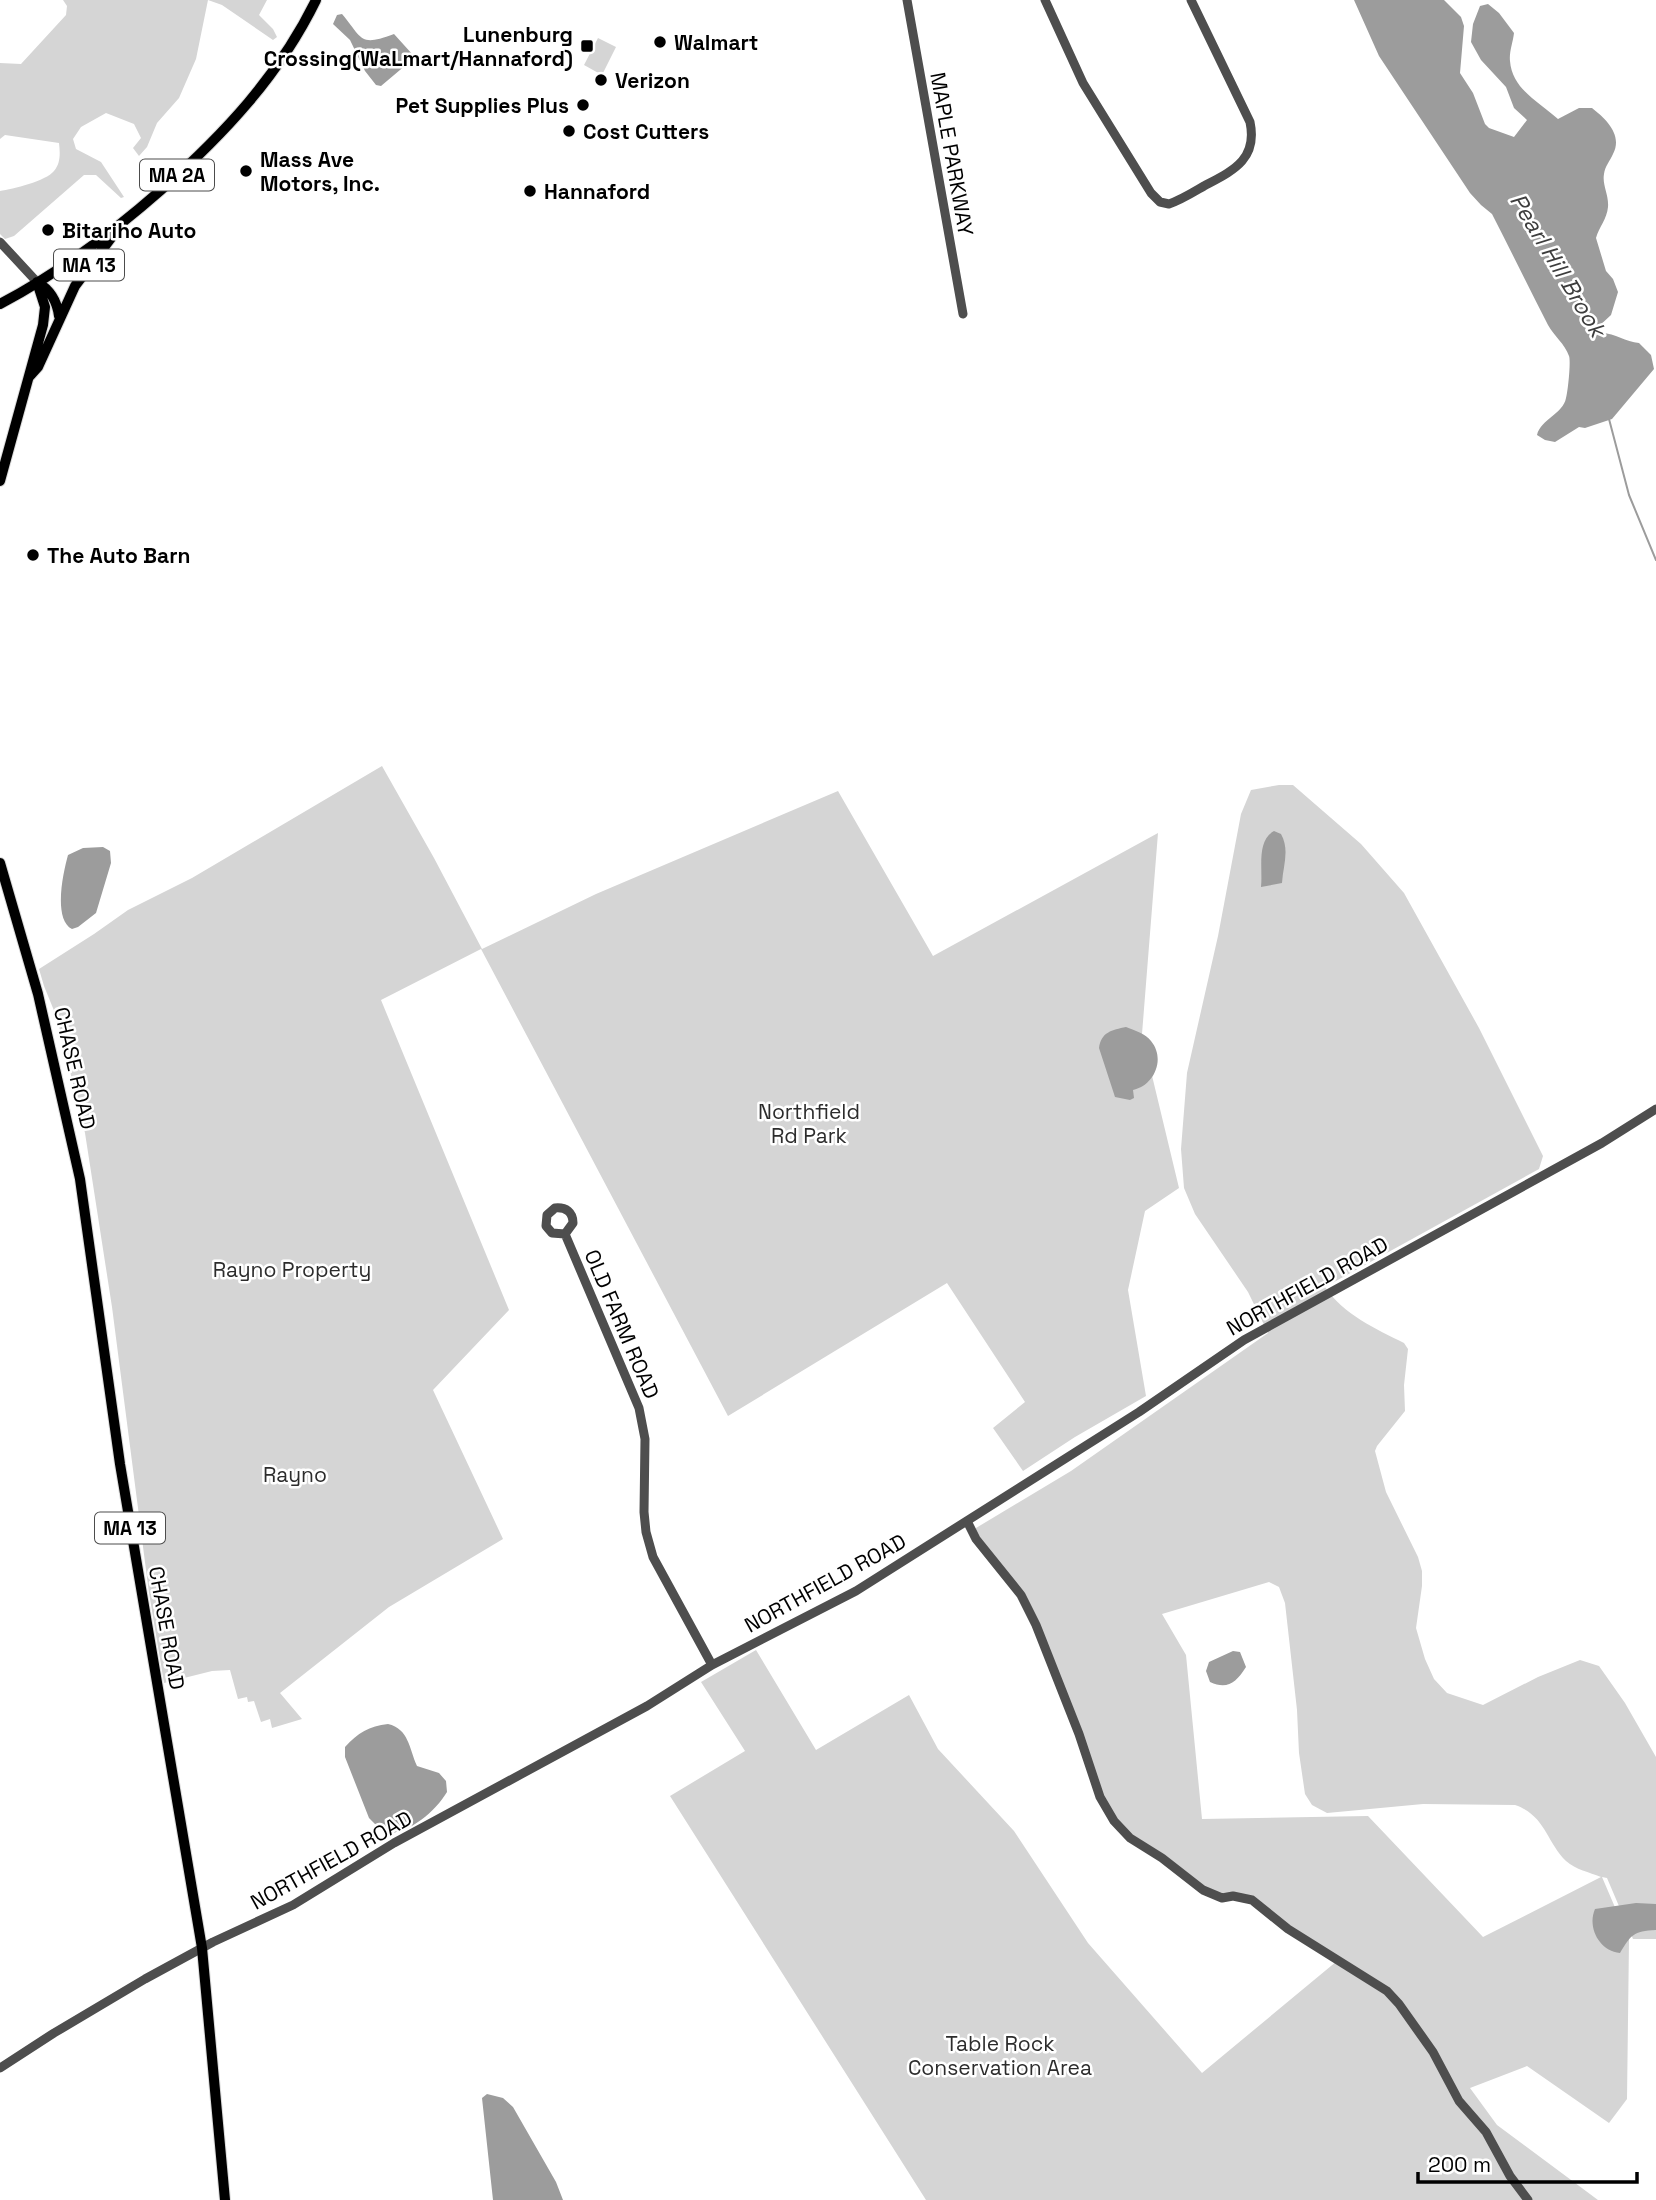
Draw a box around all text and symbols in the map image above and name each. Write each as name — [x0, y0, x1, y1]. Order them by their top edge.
place label: Lunenburg Crossing(WaLmart/Hannaford) — [264, 21, 573, 72]
place label: Walmart — [674, 29, 758, 56]
marker: Walmart — [652, 34, 668, 50]
marker: Lunenburg Crossing(WaLmart/Hannaford) — [579, 38, 595, 54]
place label: Verizon — [615, 67, 690, 94]
street label: MAPLE PARKWAY — [924, 70, 980, 238]
marker: Verizon — [593, 72, 609, 88]
place label: Pet Supplies Plus — [396, 92, 569, 119]
marker: Pet Supplies Plus — [575, 97, 591, 113]
place label: Cost Cutters — [583, 118, 709, 145]
marker: Cost Cutters — [561, 123, 577, 139]
place label: Mass Ave Motors, Inc. — [260, 146, 380, 197]
road number: MA 2A — [140, 160, 214, 190]
marker: Mass Ave Motors, Inc. — [238, 163, 254, 179]
place label: Hannaford — [544, 178, 650, 205]
marker: Hannaford — [522, 183, 538, 199]
water label: Pearl Hill Brook — [1503, 188, 1614, 345]
place label: Bitariho Auto — [62, 217, 196, 244]
marker: Bitariho Auto — [40, 222, 56, 238]
road number: MA 13 — [54, 249, 124, 280]
place label: The Auto Barn — [47, 542, 190, 569]
marker: The Auto Barn — [25, 547, 41, 563]
street label: CHASE ROAD — [48, 1004, 102, 1132]
park label: Northfield Rd Park — [758, 1098, 860, 1149]
street label: NORTHFIELD ROAD — [1222, 1230, 1392, 1342]
street label: OLD FARM ROAD — [578, 1245, 666, 1403]
park label: Rayno Property — [213, 1256, 371, 1283]
park label: Rayno — [263, 1461, 327, 1488]
road number: MA 13 — [95, 1512, 165, 1544]
street label: NORTHFIELD ROAD — [740, 1527, 910, 1639]
street label: CHASE ROAD — [143, 1564, 191, 1692]
street label: NORTHFIELD ROAD — [246, 1804, 416, 1916]
park label: Table Rock Conservation Area — [908, 2030, 1092, 2081]
scale bar — [1418, 2140, 1637, 2184]
text: 200 m — [1428, 2151, 1491, 2178]

